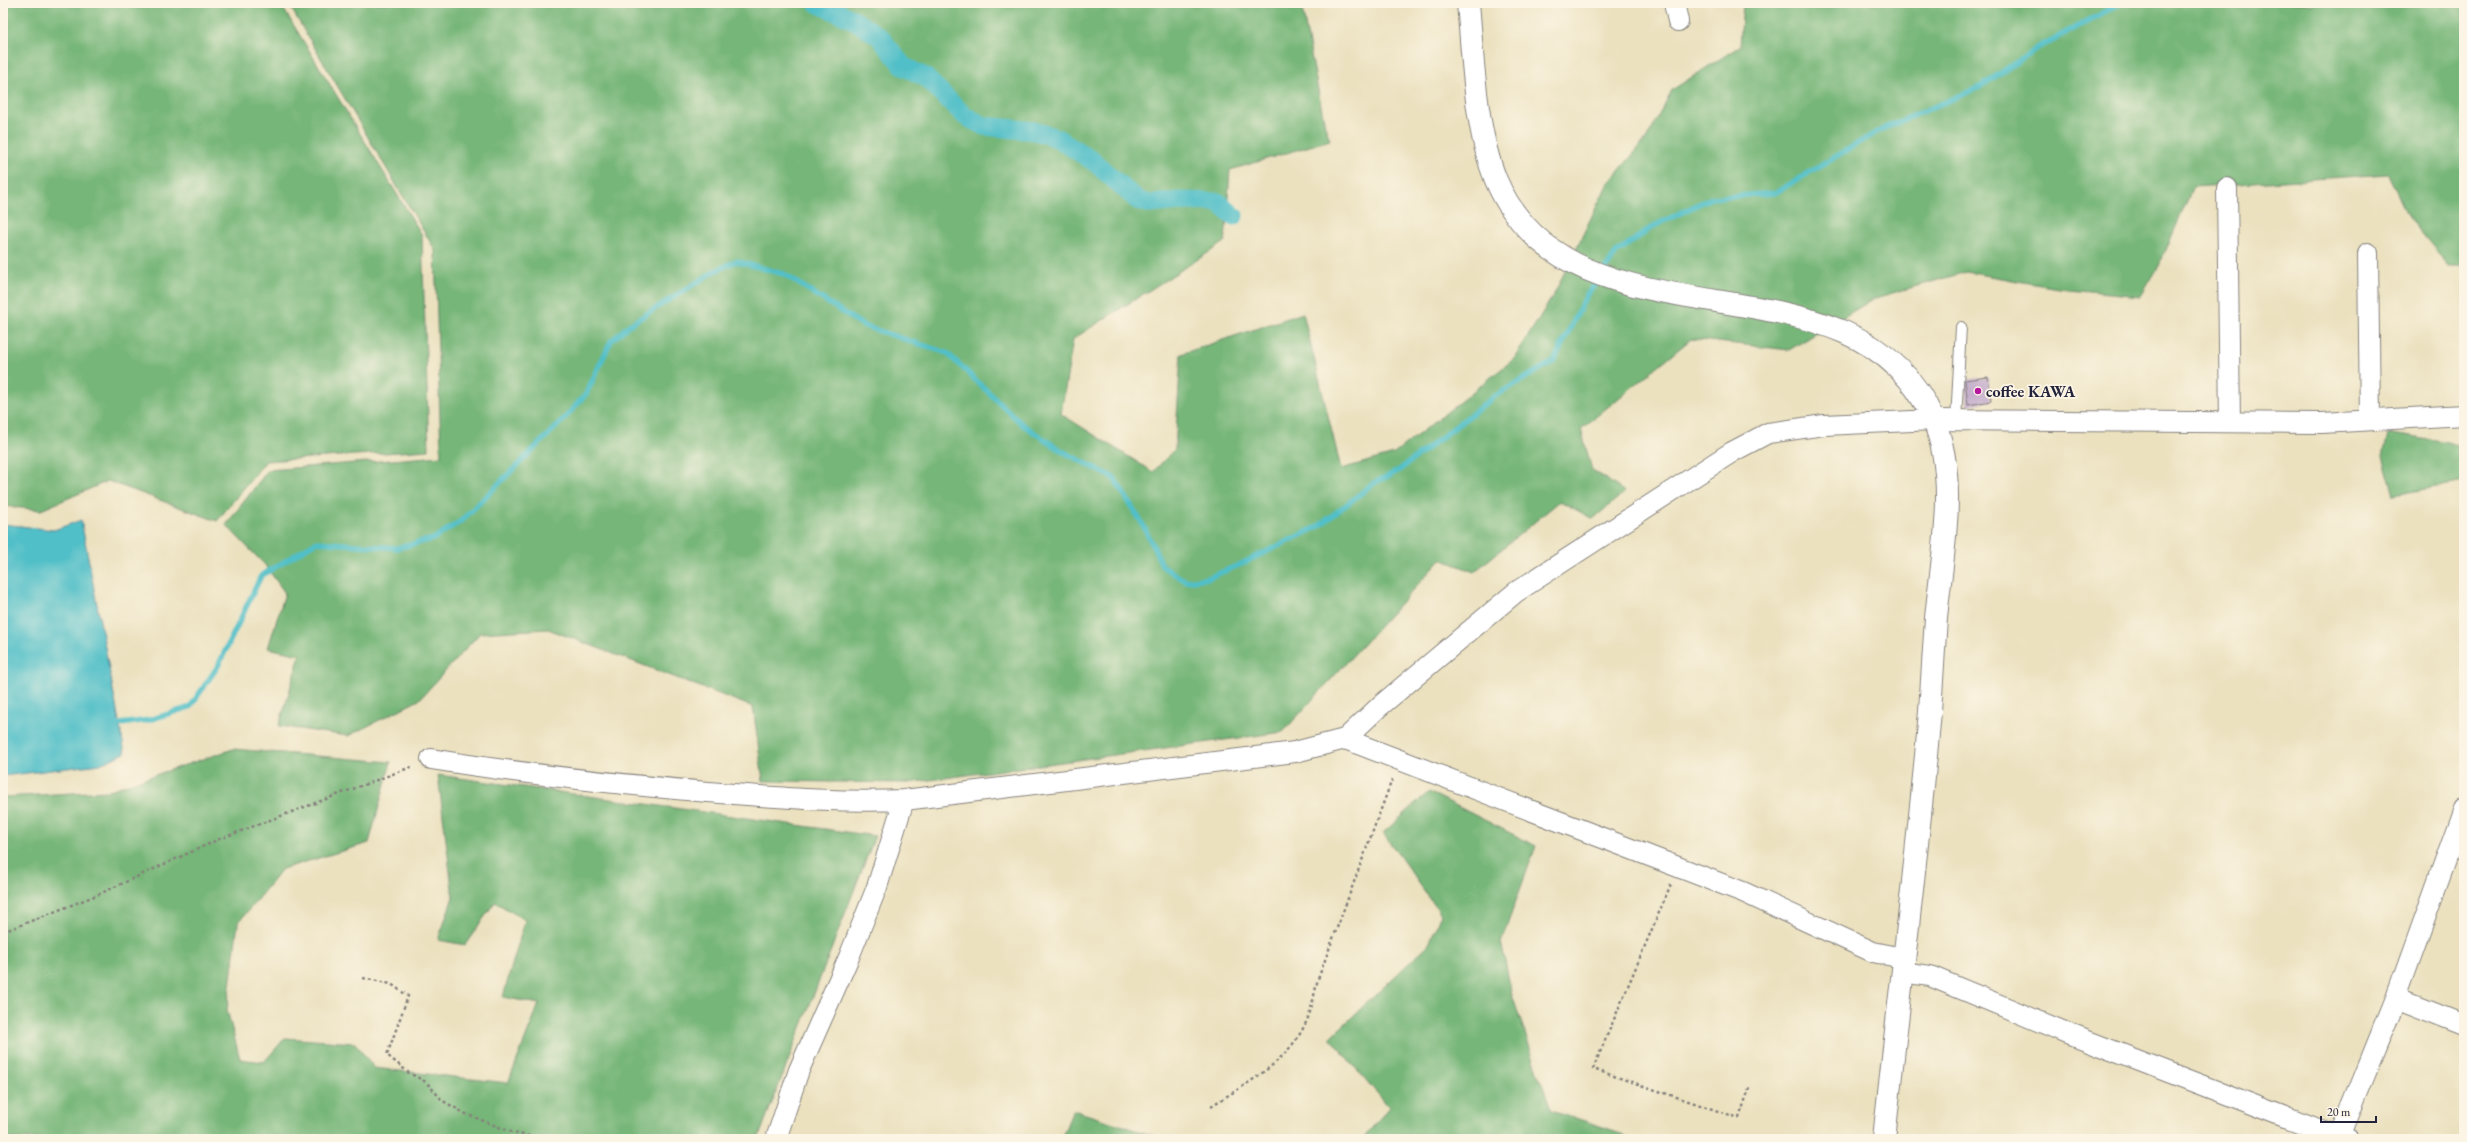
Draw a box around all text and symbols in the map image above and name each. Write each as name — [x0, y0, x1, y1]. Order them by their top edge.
place label: coffee KAWA — [1986, 381, 2076, 402]
marker: coffee KAWA — [1973, 386, 1983, 396]
scale bar — [2321, 1098, 2376, 1124]
text: 20 m — [2327, 1104, 2351, 1120]

